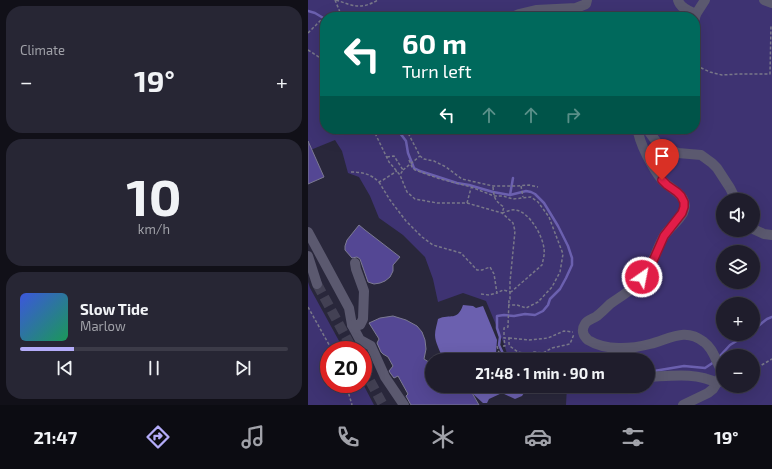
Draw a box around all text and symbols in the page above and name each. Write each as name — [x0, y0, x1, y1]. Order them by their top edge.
text: 60 m — [402, 26, 467, 60]
icon: left — [336, 28, 388, 80]
text: Climate — [20, 42, 65, 58]
text: Turn left — [402, 60, 472, 82]
text: 19° — [134, 62, 175, 98]
text: − — [20, 68, 33, 94]
text: + — [276, 68, 288, 94]
icon: left — [436, 104, 458, 126]
icon: ahead — [478, 104, 500, 126]
icon: ahead — [520, 104, 542, 126]
icon: right — [562, 104, 584, 126]
pin — [645, 139, 679, 180]
icon: arrive — [651, 145, 673, 167]
text: 10 — [126, 164, 182, 226]
map controls — [716, 193, 760, 393]
button: sound — [716, 193, 760, 237]
text: km/h — [138, 221, 170, 237]
button: layers — [716, 245, 760, 289]
position arrow — [621, 256, 663, 298]
button: + — [716, 297, 760, 341]
text: Slow Tide — [80, 300, 148, 318]
text: Marlow — [80, 318, 126, 334]
speed limit sign: 20 — [320, 341, 372, 393]
button: − — [716, 349, 760, 393]
icon: previous — [54, 357, 76, 379]
icon: pause — [143, 357, 165, 379]
icon: next — [232, 357, 254, 379]
text: 21:48 · 1 min · 90 m — [475, 364, 605, 382]
icon: directions — [144, 423, 172, 451]
icon: music — [239, 423, 267, 451]
icon: phone — [334, 423, 362, 451]
icon: climate — [429, 423, 457, 451]
icon: car — [524, 423, 552, 451]
icon: filters — [619, 423, 647, 451]
text: 21:47 — [33, 426, 77, 448]
text: 19° — [714, 426, 738, 448]

